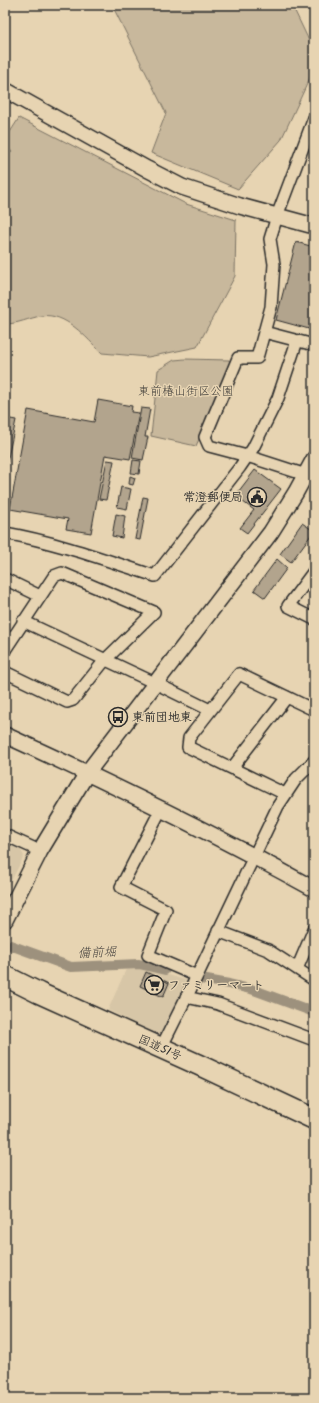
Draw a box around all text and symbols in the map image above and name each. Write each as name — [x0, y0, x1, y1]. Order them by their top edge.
park label: 東前椿山街区公園 — [138, 382, 234, 401]
public building icon: 常澄郵便局 — [246, 486, 268, 508]
place label: 常澄郵便局 — [183, 488, 243, 507]
bus stop icon: 東前団地東 — [107, 706, 129, 728]
place label: 東前団地東 — [132, 708, 192, 727]
water label: 備前堀 — [77, 942, 118, 964]
supermarket icon: ファミリーマート — [143, 974, 165, 996]
place label: ファミリーマート — [168, 976, 264, 995]
street label: 国道51号 — [135, 1030, 185, 1066]

